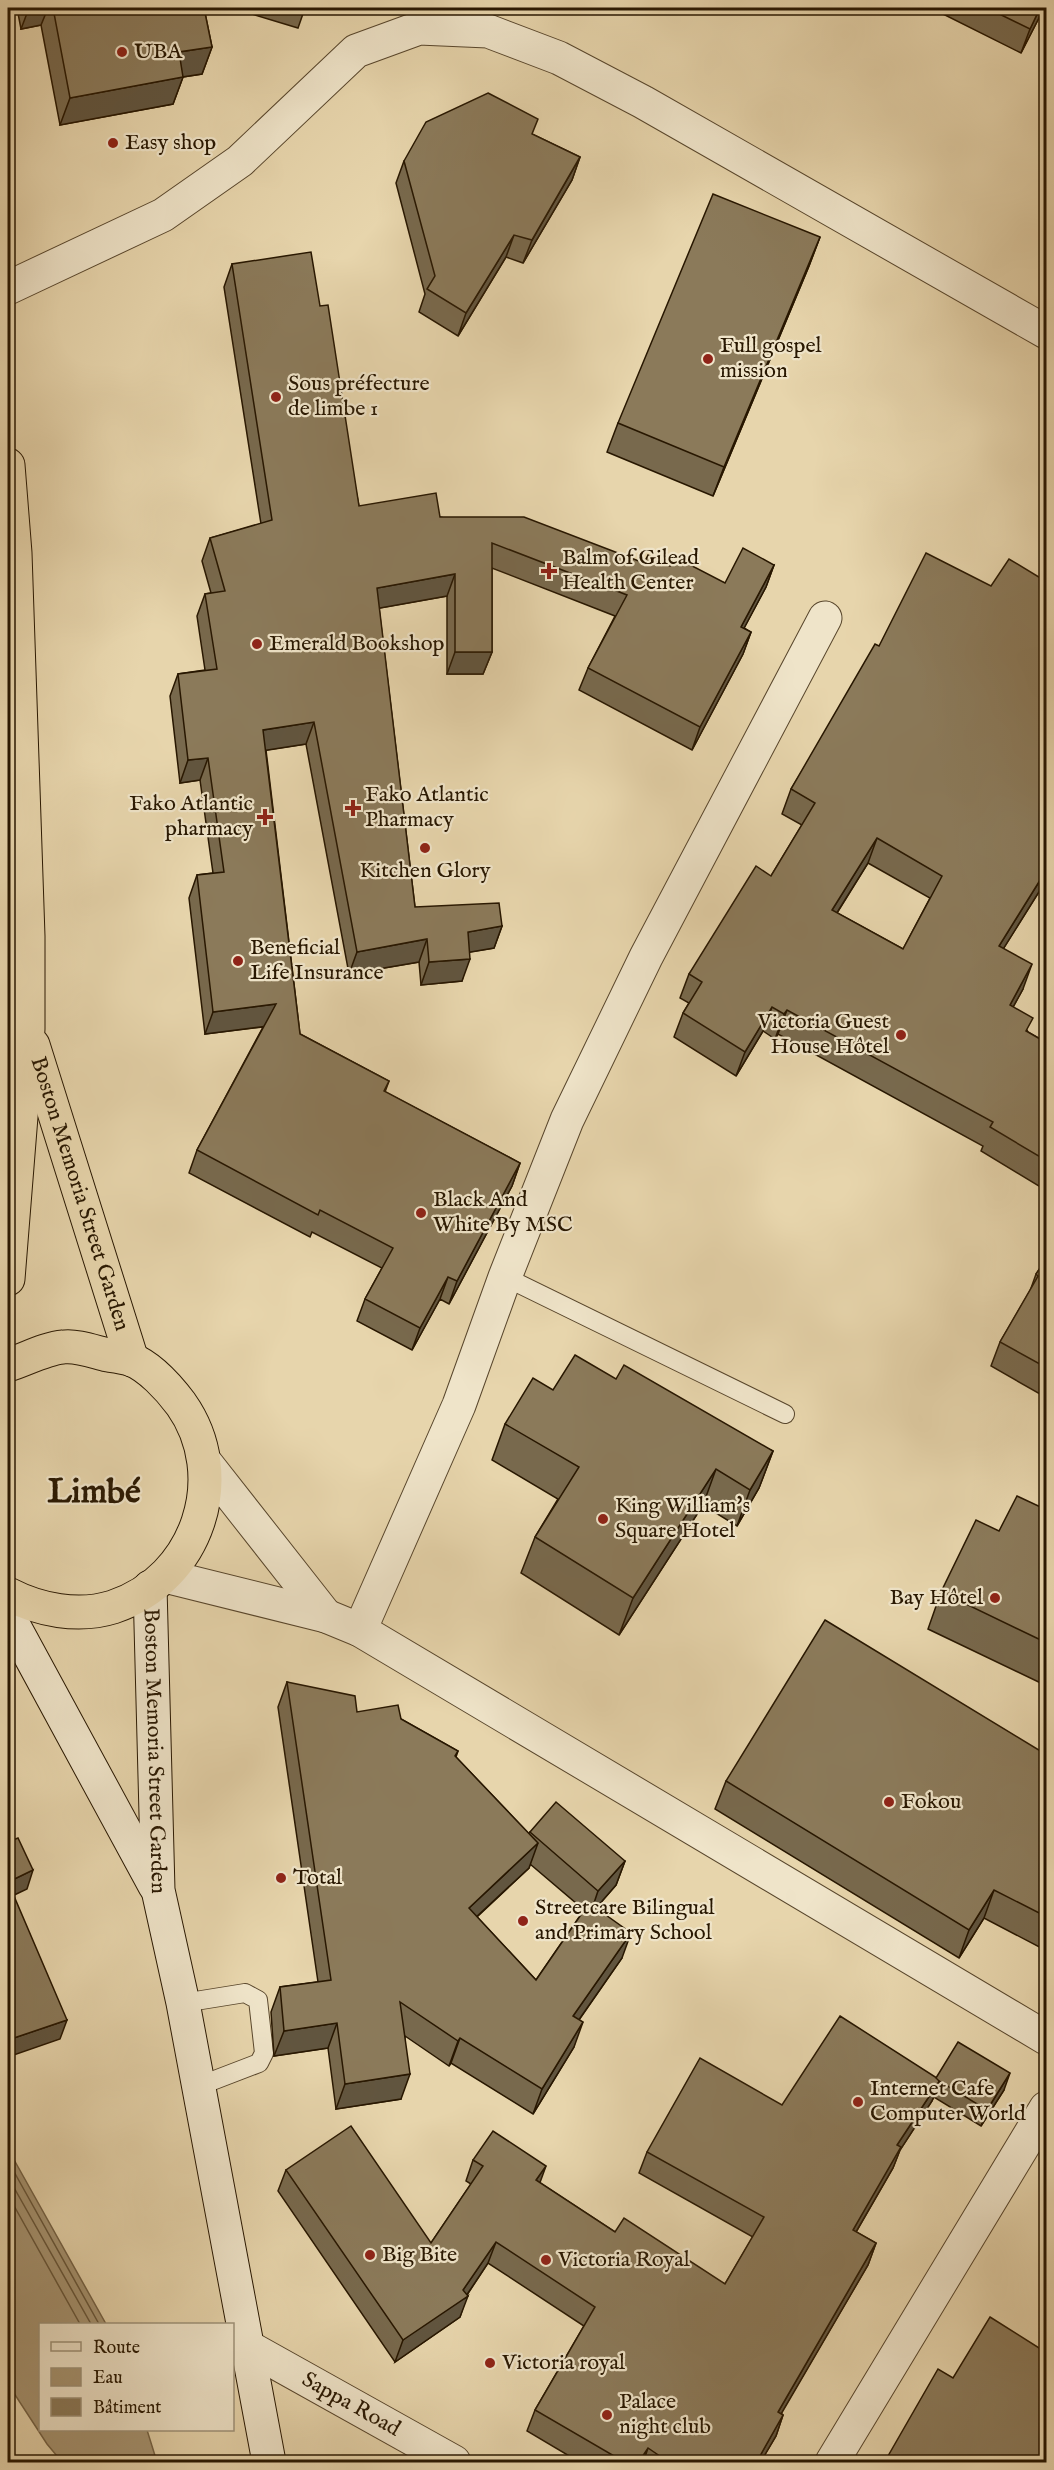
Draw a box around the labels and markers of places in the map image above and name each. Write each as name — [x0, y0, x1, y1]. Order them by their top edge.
place label: UBA — [134, 38, 183, 66]
marker: UBA — [115, 45, 129, 59]
place label: Easy shop — [125, 129, 216, 157]
marker: Easy shop — [106, 136, 120, 150]
place label: Full gospel mission — [720, 332, 822, 385]
marker: Full gospel mission — [701, 352, 715, 366]
place label: Sous préfecture de limbe 1 — [288, 370, 430, 423]
marker: Sous préfecture de limbe 1 — [269, 390, 283, 404]
place label: Balm of Gilead Health Center — [562, 544, 699, 597]
marker: Balm of Gilead Health Center — [540, 562, 558, 580]
place label: Emerald Bookshop — [269, 630, 444, 658]
marker: Emerald Bookshop — [250, 637, 264, 651]
place label: Fako Atlantic Pharmacy — [365, 781, 489, 834]
place label: Fako Atlantic pharmacy — [129, 790, 253, 843]
marker: Fako Atlantic Pharmacy — [346, 801, 360, 815]
marker: Fako Atlantic pharmacy — [258, 810, 272, 824]
marker: Kitchen Glory — [418, 841, 432, 855]
place label: Kitchen Glory — [359, 857, 491, 885]
place label: Beneficial Life Insurance — [250, 934, 384, 987]
marker: Beneficial Life Insurance — [231, 954, 245, 968]
place label: Victoria Guest House Hôtel — [757, 1008, 889, 1061]
marker: Victoria Guest House Hôtel — [894, 1028, 908, 1042]
place label: Black And White By MSC — [433, 1186, 573, 1239]
marker: Black And White By MSC — [414, 1206, 428, 1220]
place label: King William's Square Hotel — [615, 1492, 750, 1545]
marker: King William's Square Hotel — [596, 1512, 610, 1526]
place label: Bay Hôtel — [889, 1584, 983, 1612]
marker: Bay Hôtel — [988, 1591, 1002, 1605]
place label: Fokou — [901, 1788, 961, 1816]
marker: Fokou — [882, 1795, 896, 1809]
place label: Total — [293, 1864, 342, 1892]
marker: Total — [274, 1871, 288, 1885]
place label: Streetcare Bilingual and Primary School — [535, 1894, 715, 1947]
marker: Streetcare Bilingual and Primary School — [516, 1914, 530, 1928]
place label: Internet Cafe Computer World — [870, 2075, 1026, 2128]
marker: Internet Cafe Computer World — [851, 2095, 865, 2109]
place label: Big Bite — [382, 2241, 457, 2269]
place label: Victoria Royal — [557, 2246, 690, 2274]
marker: Big Bite — [363, 2248, 377, 2262]
marker: Victoria Royal — [539, 2253, 553, 2267]
place label: Victoria royal — [501, 2349, 625, 2377]
marker: Victoria royal — [483, 2356, 497, 2370]
place label: Palace night club — [619, 2388, 711, 2441]
marker: Palace night club — [600, 2408, 614, 2422]

